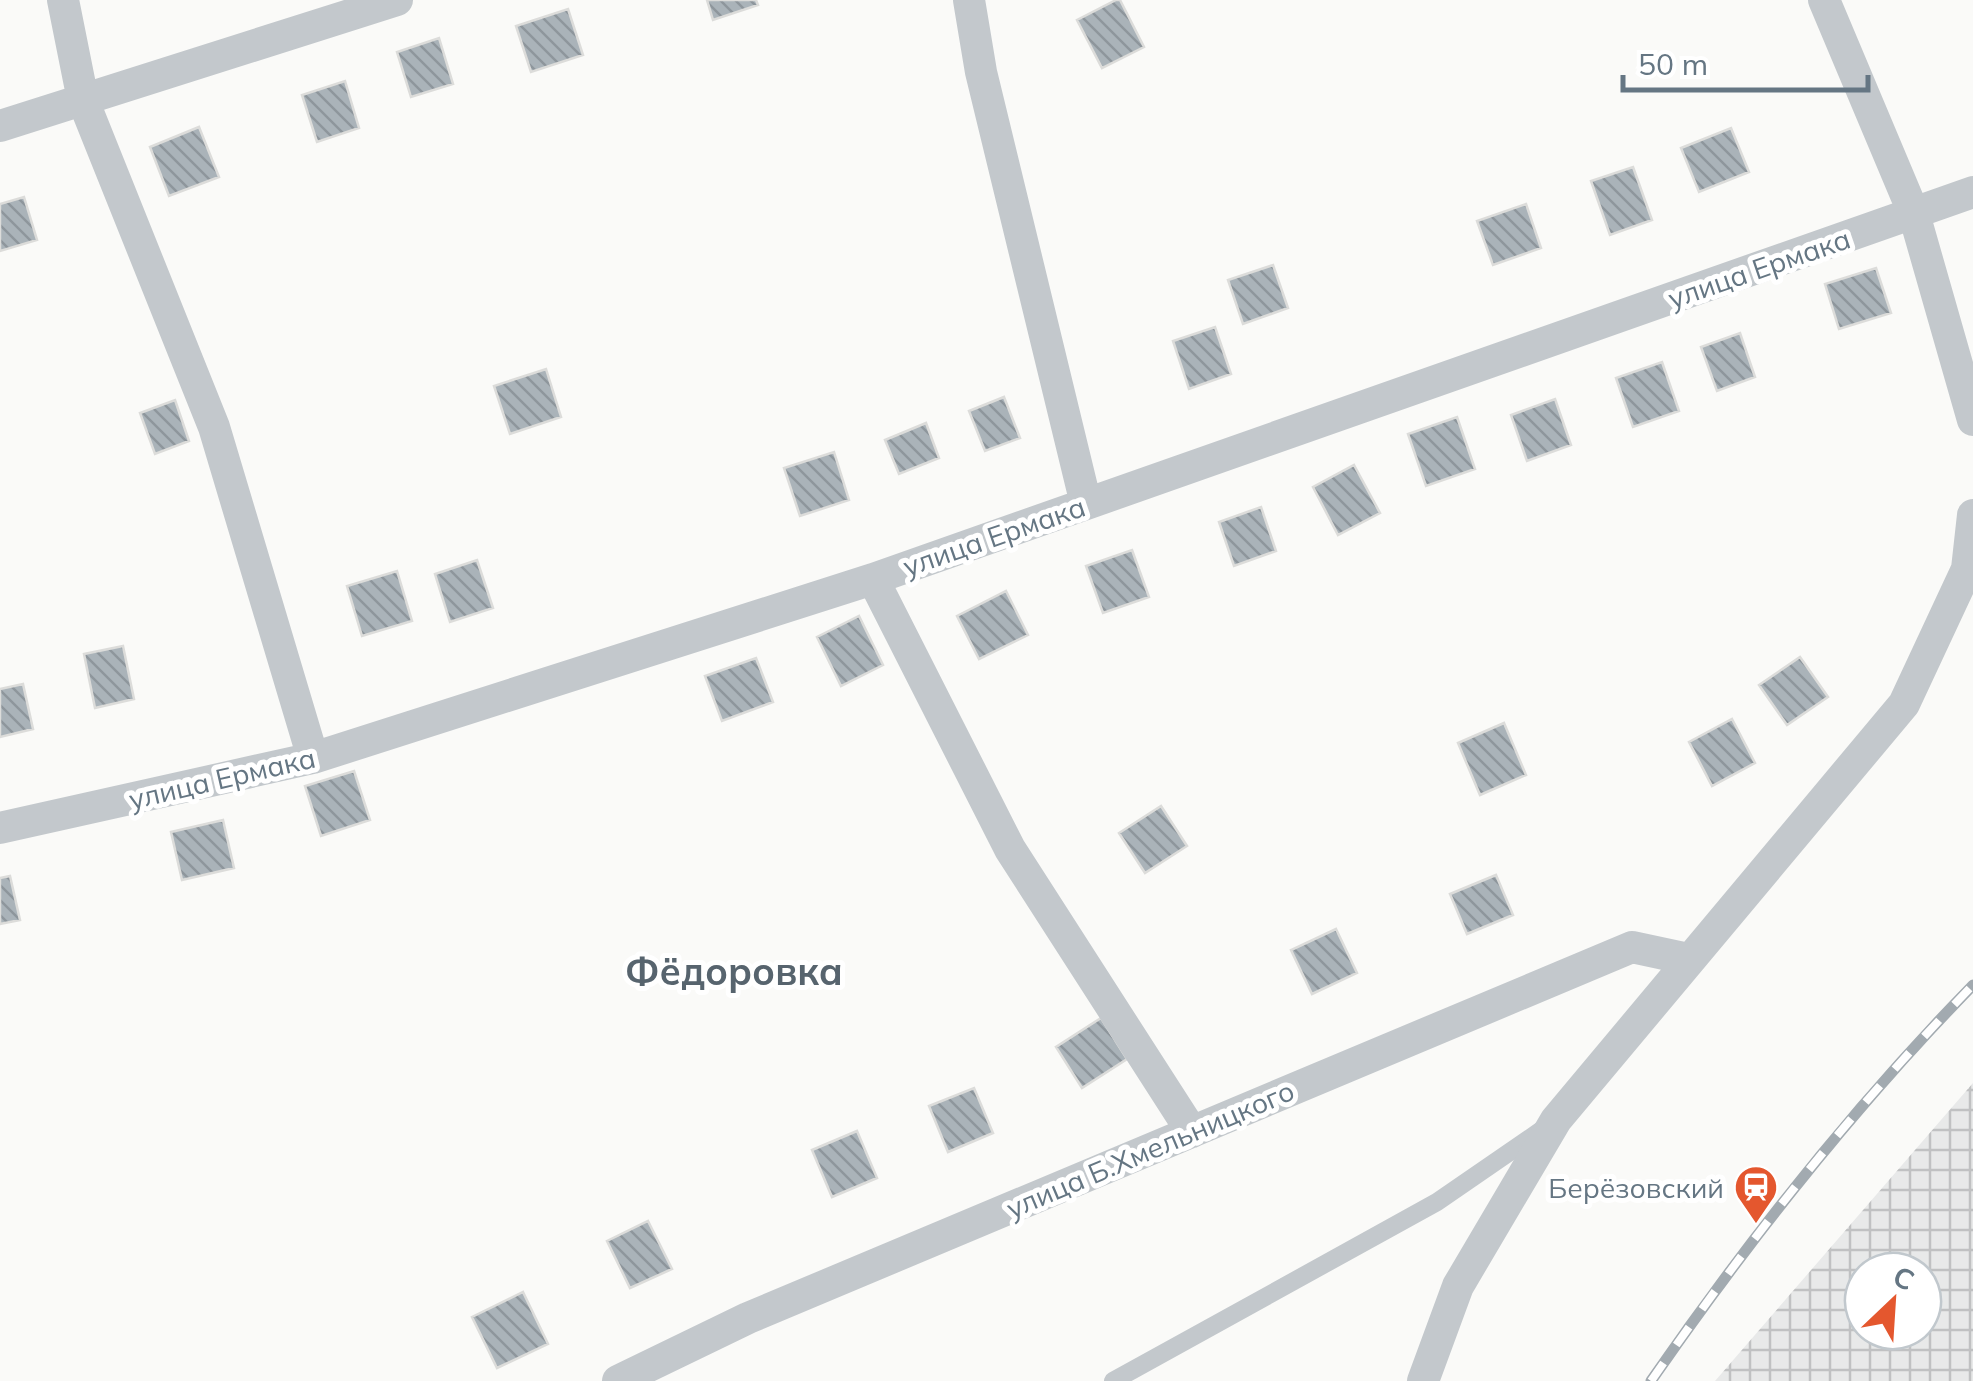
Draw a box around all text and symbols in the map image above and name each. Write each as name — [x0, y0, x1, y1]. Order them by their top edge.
scale bar — [1623, 30, 1868, 92]
text: 50 m — [1638, 45, 1708, 83]
street label: улица Ермака — [1663, 220, 1855, 316]
street label: улица Ермака — [898, 488, 1090, 584]
street label: улица Ермака — [125, 740, 319, 816]
district label: Фёдоровка — [625, 947, 843, 995]
street label: улица Б.Хмельницкого — [1001, 1072, 1299, 1226]
station icon: Берёзовский — [1733, 1164, 1779, 1225]
place label: Берёзовский — [1548, 1170, 1724, 1205]
north arrow — [1843, 1251, 1943, 1351]
text: С — [1888, 1258, 1920, 1298]

